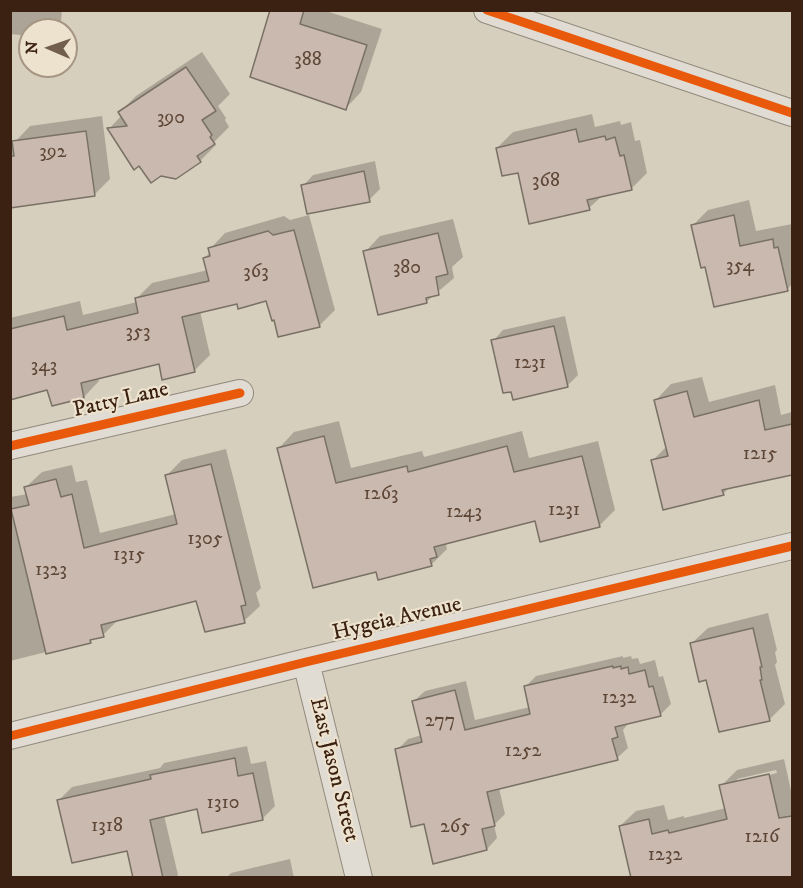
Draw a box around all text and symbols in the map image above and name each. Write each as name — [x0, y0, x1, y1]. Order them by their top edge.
north arrow — [18, 18, 78, 78]
text: N — [22, 41, 42, 54]
house number: 388 — [294, 49, 322, 73]
house number: 390 — [157, 107, 185, 131]
house number: 392 — [39, 141, 67, 165]
house number: 368 — [532, 170, 560, 194]
house number: 354 — [726, 255, 754, 279]
house number: 380 — [393, 257, 421, 281]
house number: 363 — [243, 261, 269, 285]
house number: 353 — [126, 321, 150, 345]
house number: 1231 — [514, 352, 546, 376]
house number: 343 — [31, 355, 57, 379]
street label: Patty Lane — [71, 377, 171, 425]
house number: 1215 — [743, 443, 777, 467]
house number: 1263 — [363, 483, 399, 507]
house number: 1231 — [548, 499, 580, 523]
house number: 1243 — [446, 501, 482, 525]
house number: 1305 — [187, 528, 223, 552]
house number: 1315 — [113, 544, 145, 568]
house number: 1323 — [35, 559, 67, 583]
street label: Hygeia Avenue — [330, 592, 464, 648]
house number: 1232 — [602, 687, 636, 711]
street label: East Jason Street — [302, 695, 364, 845]
house number: 277 — [425, 710, 455, 734]
house number: 1252 — [505, 740, 541, 764]
house number: 1310 — [207, 792, 239, 816]
house number: 1318 — [91, 815, 123, 839]
house number: 265 — [440, 816, 470, 840]
house number: 1216 — [745, 826, 779, 850]
house number: 1232 — [648, 844, 682, 868]

